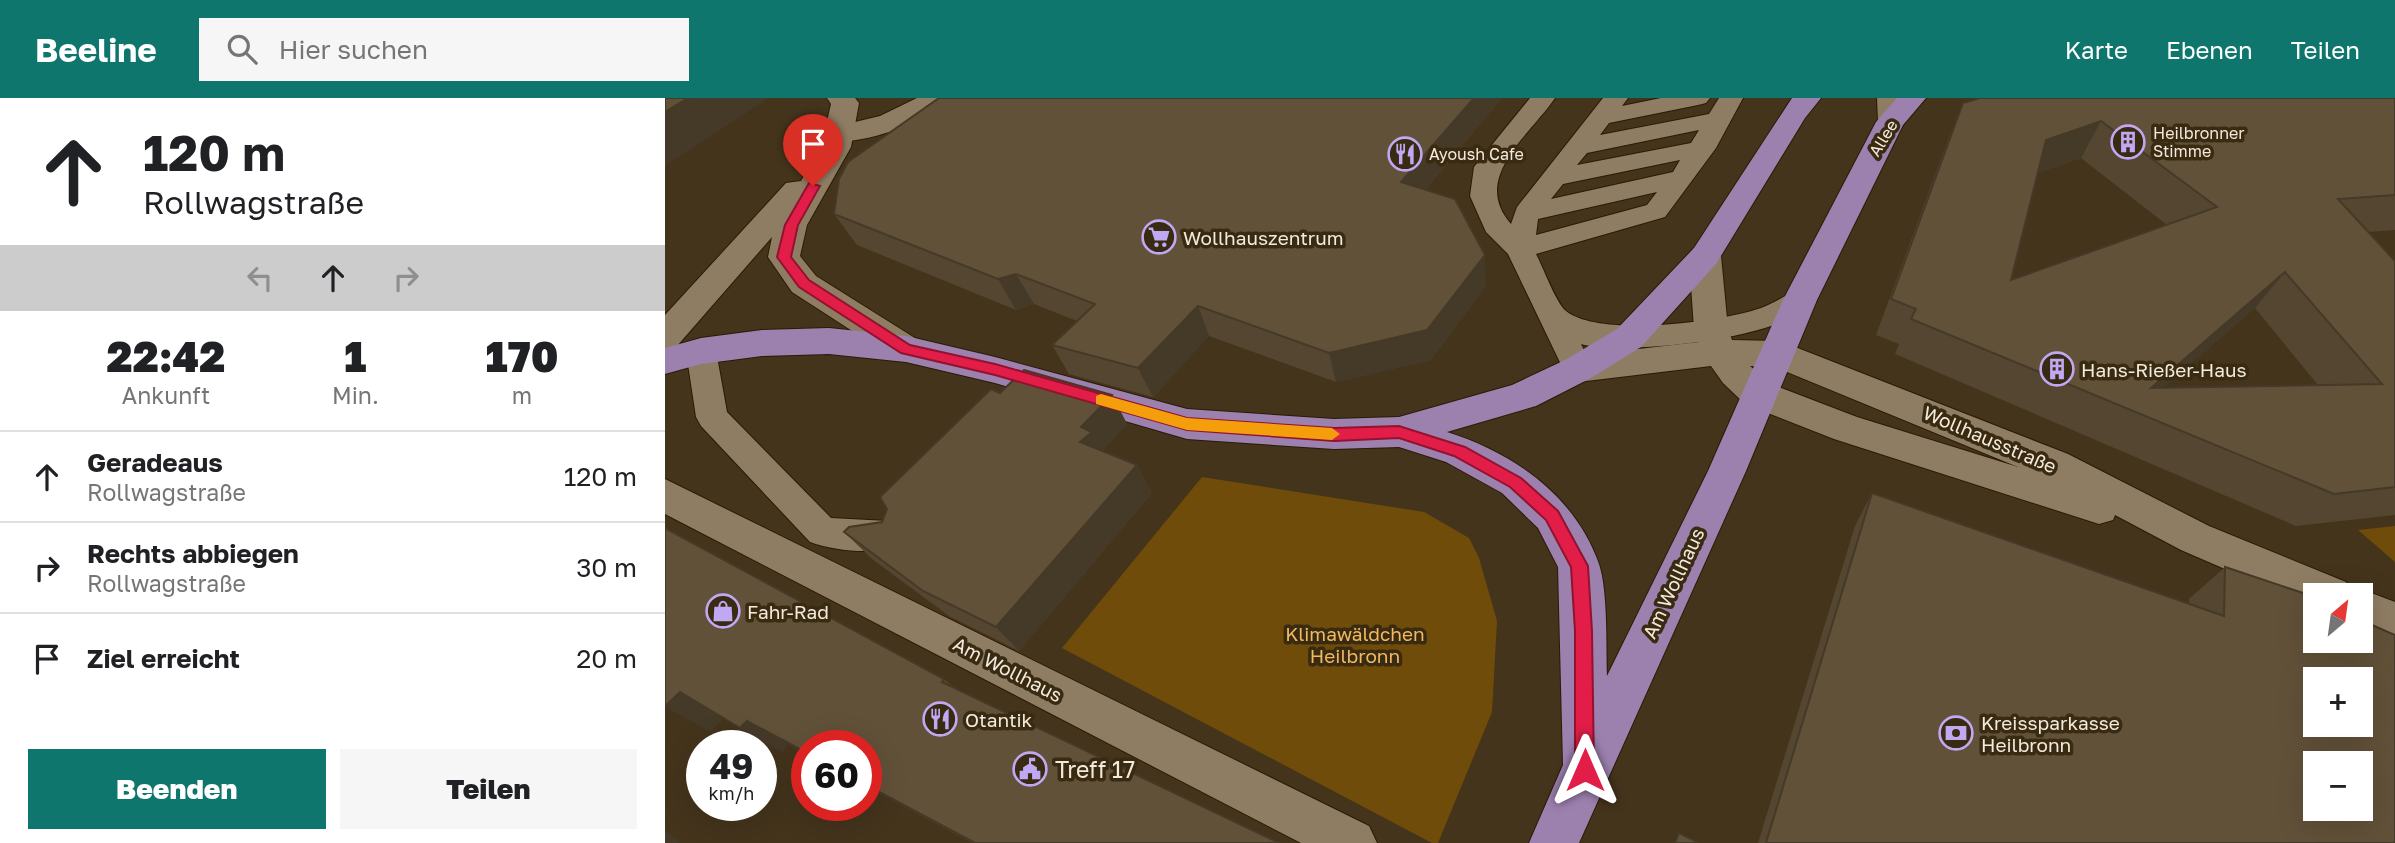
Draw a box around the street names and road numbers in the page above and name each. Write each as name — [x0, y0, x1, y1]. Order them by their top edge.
street label: Allee — [1864, 116, 1902, 160]
street label: Wollhausstraße — [1920, 401, 2060, 477]
street label: Am Wollhaus — [1637, 524, 1709, 642]
street label: Am Wollhaus — [950, 632, 1066, 706]

